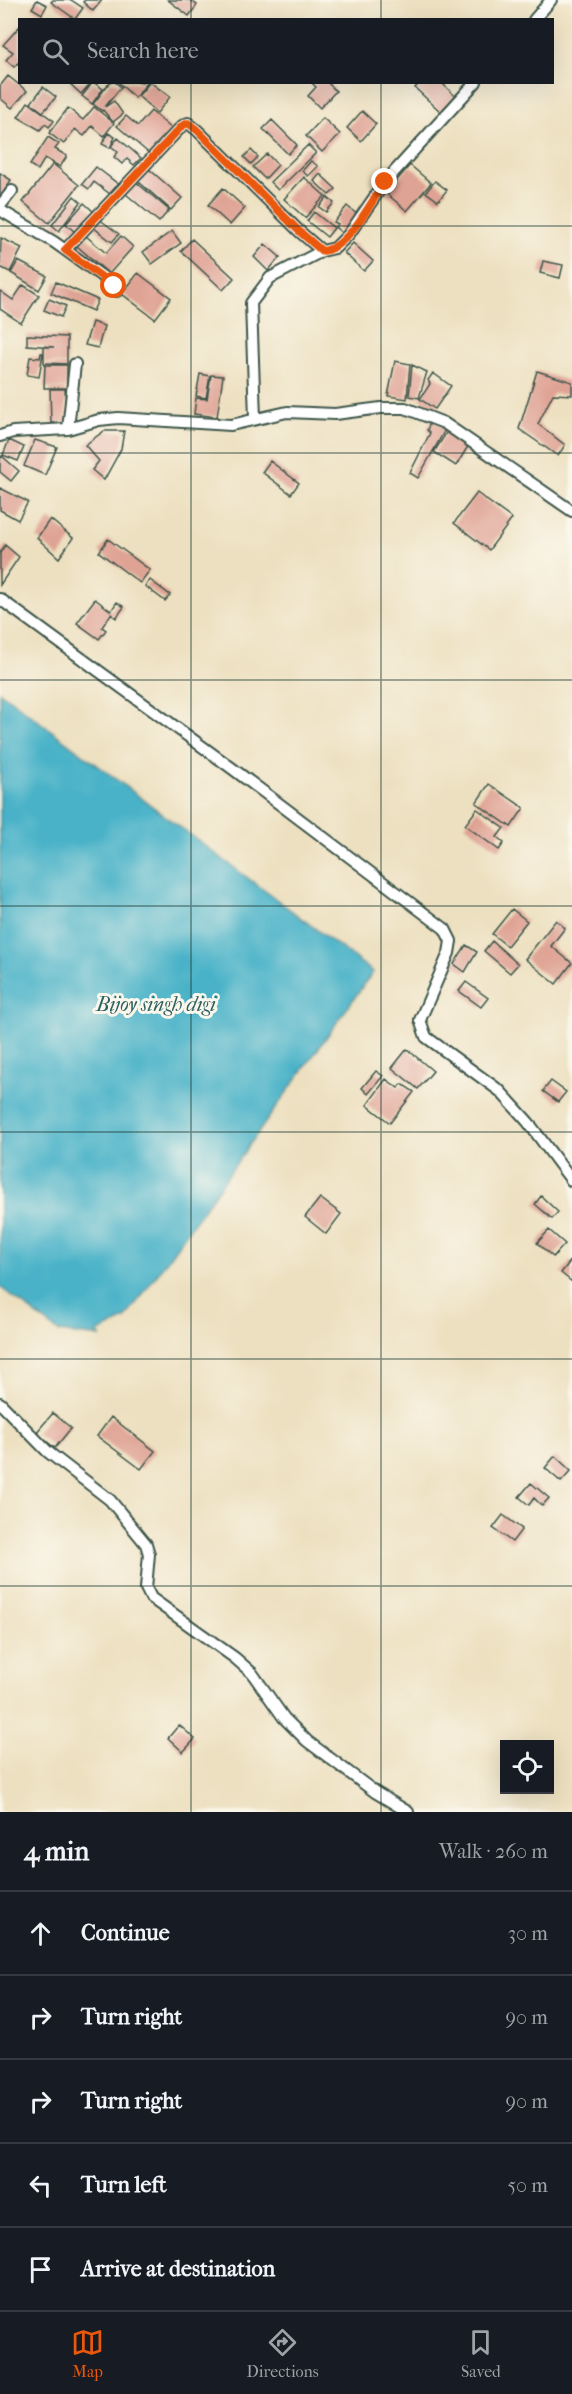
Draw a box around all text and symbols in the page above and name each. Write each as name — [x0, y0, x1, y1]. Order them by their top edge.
search box — [18, 18, 554, 84]
icon: search — [39, 35, 72, 68]
text: Search here — [87, 38, 199, 64]
route end — [371, 168, 397, 194]
route start — [100, 272, 126, 298]
water label: Bijoy singh digi — [95, 993, 217, 1016]
map controls — [500, 1740, 554, 1794]
button: locate — [500, 1740, 554, 1794]
text: 4 min — [24, 1836, 89, 1867]
text: Walk · 260 m — [439, 1840, 548, 1863]
icon: ahead — [24, 1917, 57, 1950]
text: Continue — [81, 1920, 170, 1946]
text: 30 m — [508, 1922, 548, 1945]
icon: right — [24, 2001, 57, 2034]
text: Turn right — [81, 2004, 182, 2030]
text: 90 m — [506, 2006, 548, 2029]
icon: right — [24, 2085, 57, 2118]
text: Turn right — [81, 2088, 182, 2114]
text: 90 m — [506, 2090, 548, 2113]
icon: left — [24, 2169, 57, 2202]
text: Turn left — [81, 2172, 167, 2198]
text: 50 m — [507, 2174, 548, 2197]
icon: arrive — [24, 2253, 57, 2286]
text: Arrive at destination — [81, 2256, 275, 2282]
tab: Map — [71, 2326, 104, 2381]
tab: Directions — [247, 2326, 319, 2381]
tab: Saved — [461, 2326, 501, 2381]

